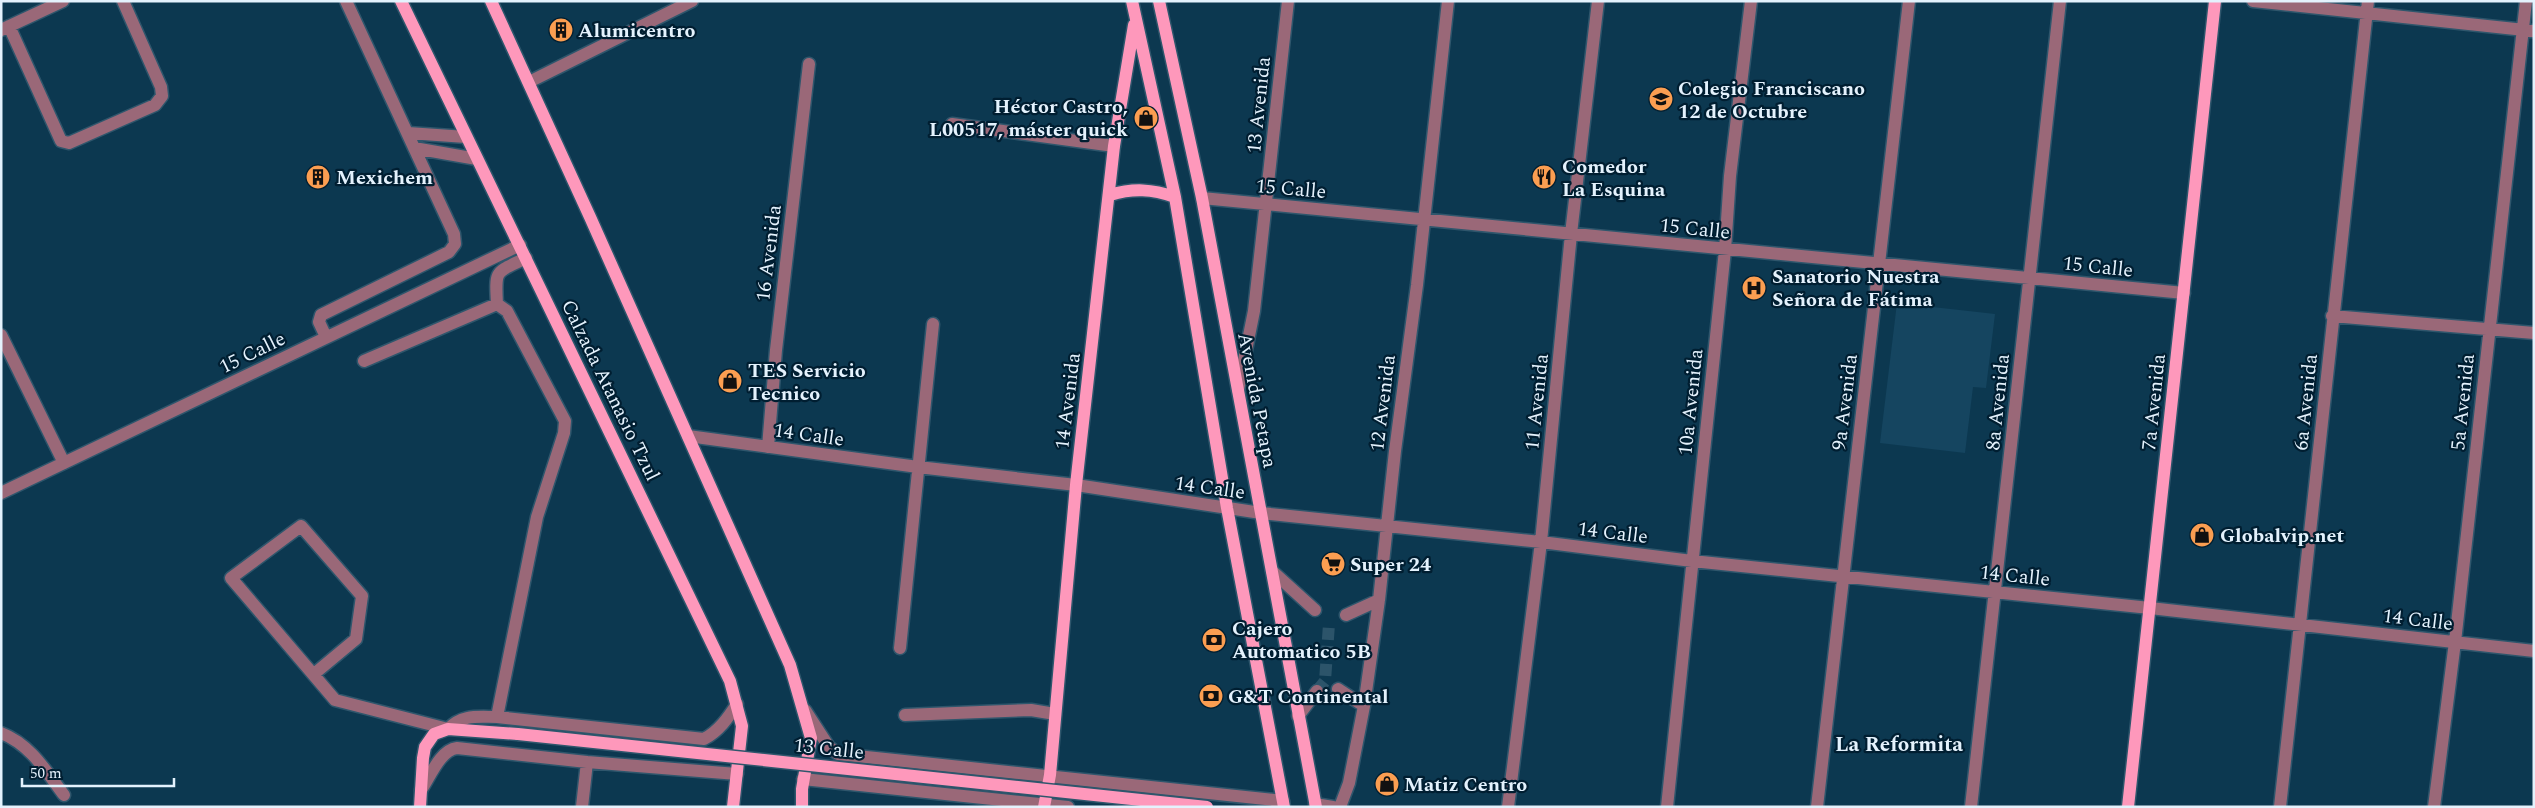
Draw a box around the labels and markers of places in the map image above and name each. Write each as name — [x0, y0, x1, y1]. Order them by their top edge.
place label: Alumicentro — [578, 16, 695, 46]
building icon: Alumicentro — [548, 17, 574, 43]
place label: Colegio Franciscano 12 de Octubre — [1678, 74, 1865, 127]
school or university icon: Colegio Franciscano 12 de Octubre — [1648, 86, 1674, 112]
place label: Héctor Castro, L00517, máster quick — [929, 92, 1128, 145]
shop icon: Héctor Castro, L00517, máster quick — [1133, 105, 1159, 131]
place label: Comedor La Esquina — [1562, 152, 1666, 205]
place label: Mexichem — [336, 163, 433, 193]
building icon: Mexichem — [305, 164, 331, 190]
restaurant icon: Comedor La Esquina — [1531, 164, 1557, 190]
place label: Sanatorio Nuestra Señora de Fátima — [1772, 262, 1940, 315]
hospital icon: Sanatorio Nuestra Señora de Fátima — [1741, 275, 1767, 301]
place label: TES Servicio Tecnico — [748, 356, 866, 409]
shop icon: TES Servicio Tecnico — [717, 368, 743, 394]
place label: Globalvip.net — [2220, 521, 2345, 551]
shop icon: Globalvip.net — [2189, 522, 2215, 548]
place label: Super 24 — [1350, 550, 1431, 580]
supermarket icon: Super 24 — [1320, 551, 1346, 577]
place label: Cajero Automatico 5B — [1232, 614, 1371, 667]
bank icon: Cajero Automatico 5B — [1201, 627, 1227, 653]
place label: G&T Continental — [1228, 682, 1388, 712]
bank icon: G&T Continental — [1198, 683, 1224, 709]
place label: Matiz Centro — [1404, 770, 1527, 800]
shop icon: Matiz Centro — [1374, 771, 1400, 797]

